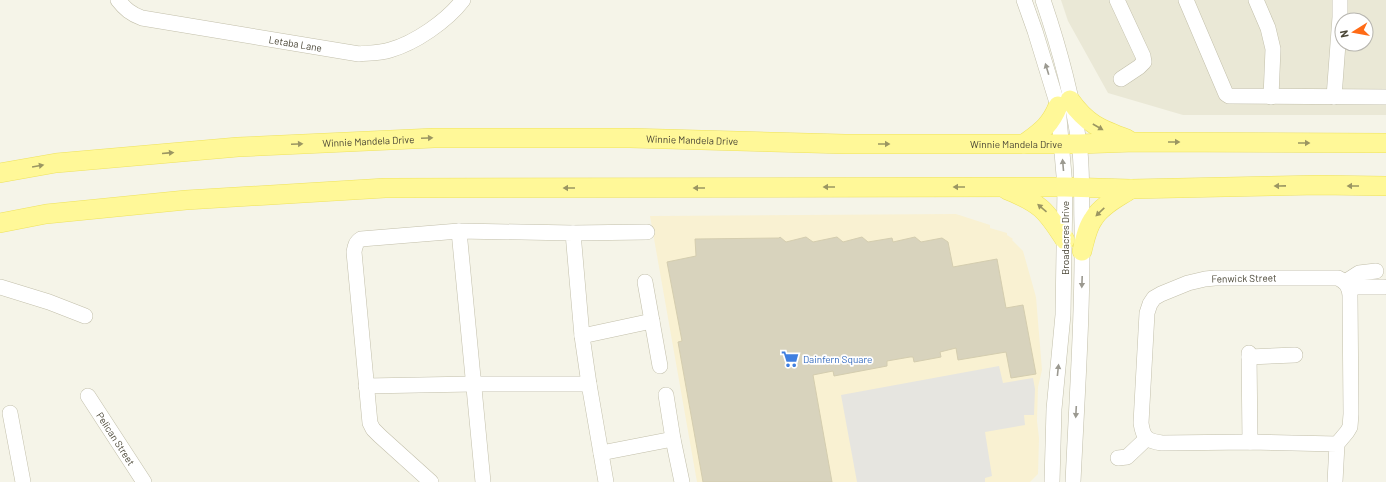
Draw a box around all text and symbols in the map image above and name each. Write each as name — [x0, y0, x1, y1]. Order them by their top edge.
north arrow — [1334, 12, 1374, 52]
text: N — [1337, 29, 1351, 39]
street label: Letaba Lane — [268, 33, 323, 54]
one-way arrow — [1044, 62, 1050, 74]
one-way arrow — [1092, 123, 1104, 130]
street label: Winnie Mandela Drive — [646, 132, 738, 147]
street label: Winnie Mandela Drive — [322, 133, 415, 149]
one-way arrow — [421, 135, 434, 141]
street label: Winnie Mandela Drive — [970, 138, 1062, 150]
one-way arrow — [1168, 139, 1181, 145]
one-way arrow — [1298, 140, 1311, 146]
one-way arrow — [291, 141, 303, 148]
one-way arrow — [878, 141, 891, 147]
one-way arrow — [162, 150, 174, 157]
one-way arrow — [1060, 159, 1066, 171]
one-way arrow — [32, 163, 45, 169]
one-way arrow — [1273, 183, 1286, 189]
one-way arrow — [1346, 183, 1359, 189]
one-way arrow — [822, 184, 835, 190]
one-way arrow — [952, 184, 965, 190]
one-way arrow — [562, 185, 575, 191]
one-way arrow — [692, 185, 705, 191]
street label: Broadacres Drive — [1059, 201, 1071, 275]
one-way arrow — [1037, 204, 1047, 213]
one-way arrow — [1095, 207, 1105, 216]
street label: Fenwick Street — [1211, 271, 1277, 285]
one-way arrow — [1079, 276, 1085, 289]
supermarket icon: Dainfern Square — [780, 349, 800, 369]
place label: Dainfern Square — [803, 353, 872, 365]
one-way arrow — [1055, 364, 1061, 376]
one-way arrow — [1073, 406, 1079, 419]
street label: Pelican Street — [94, 410, 138, 468]

